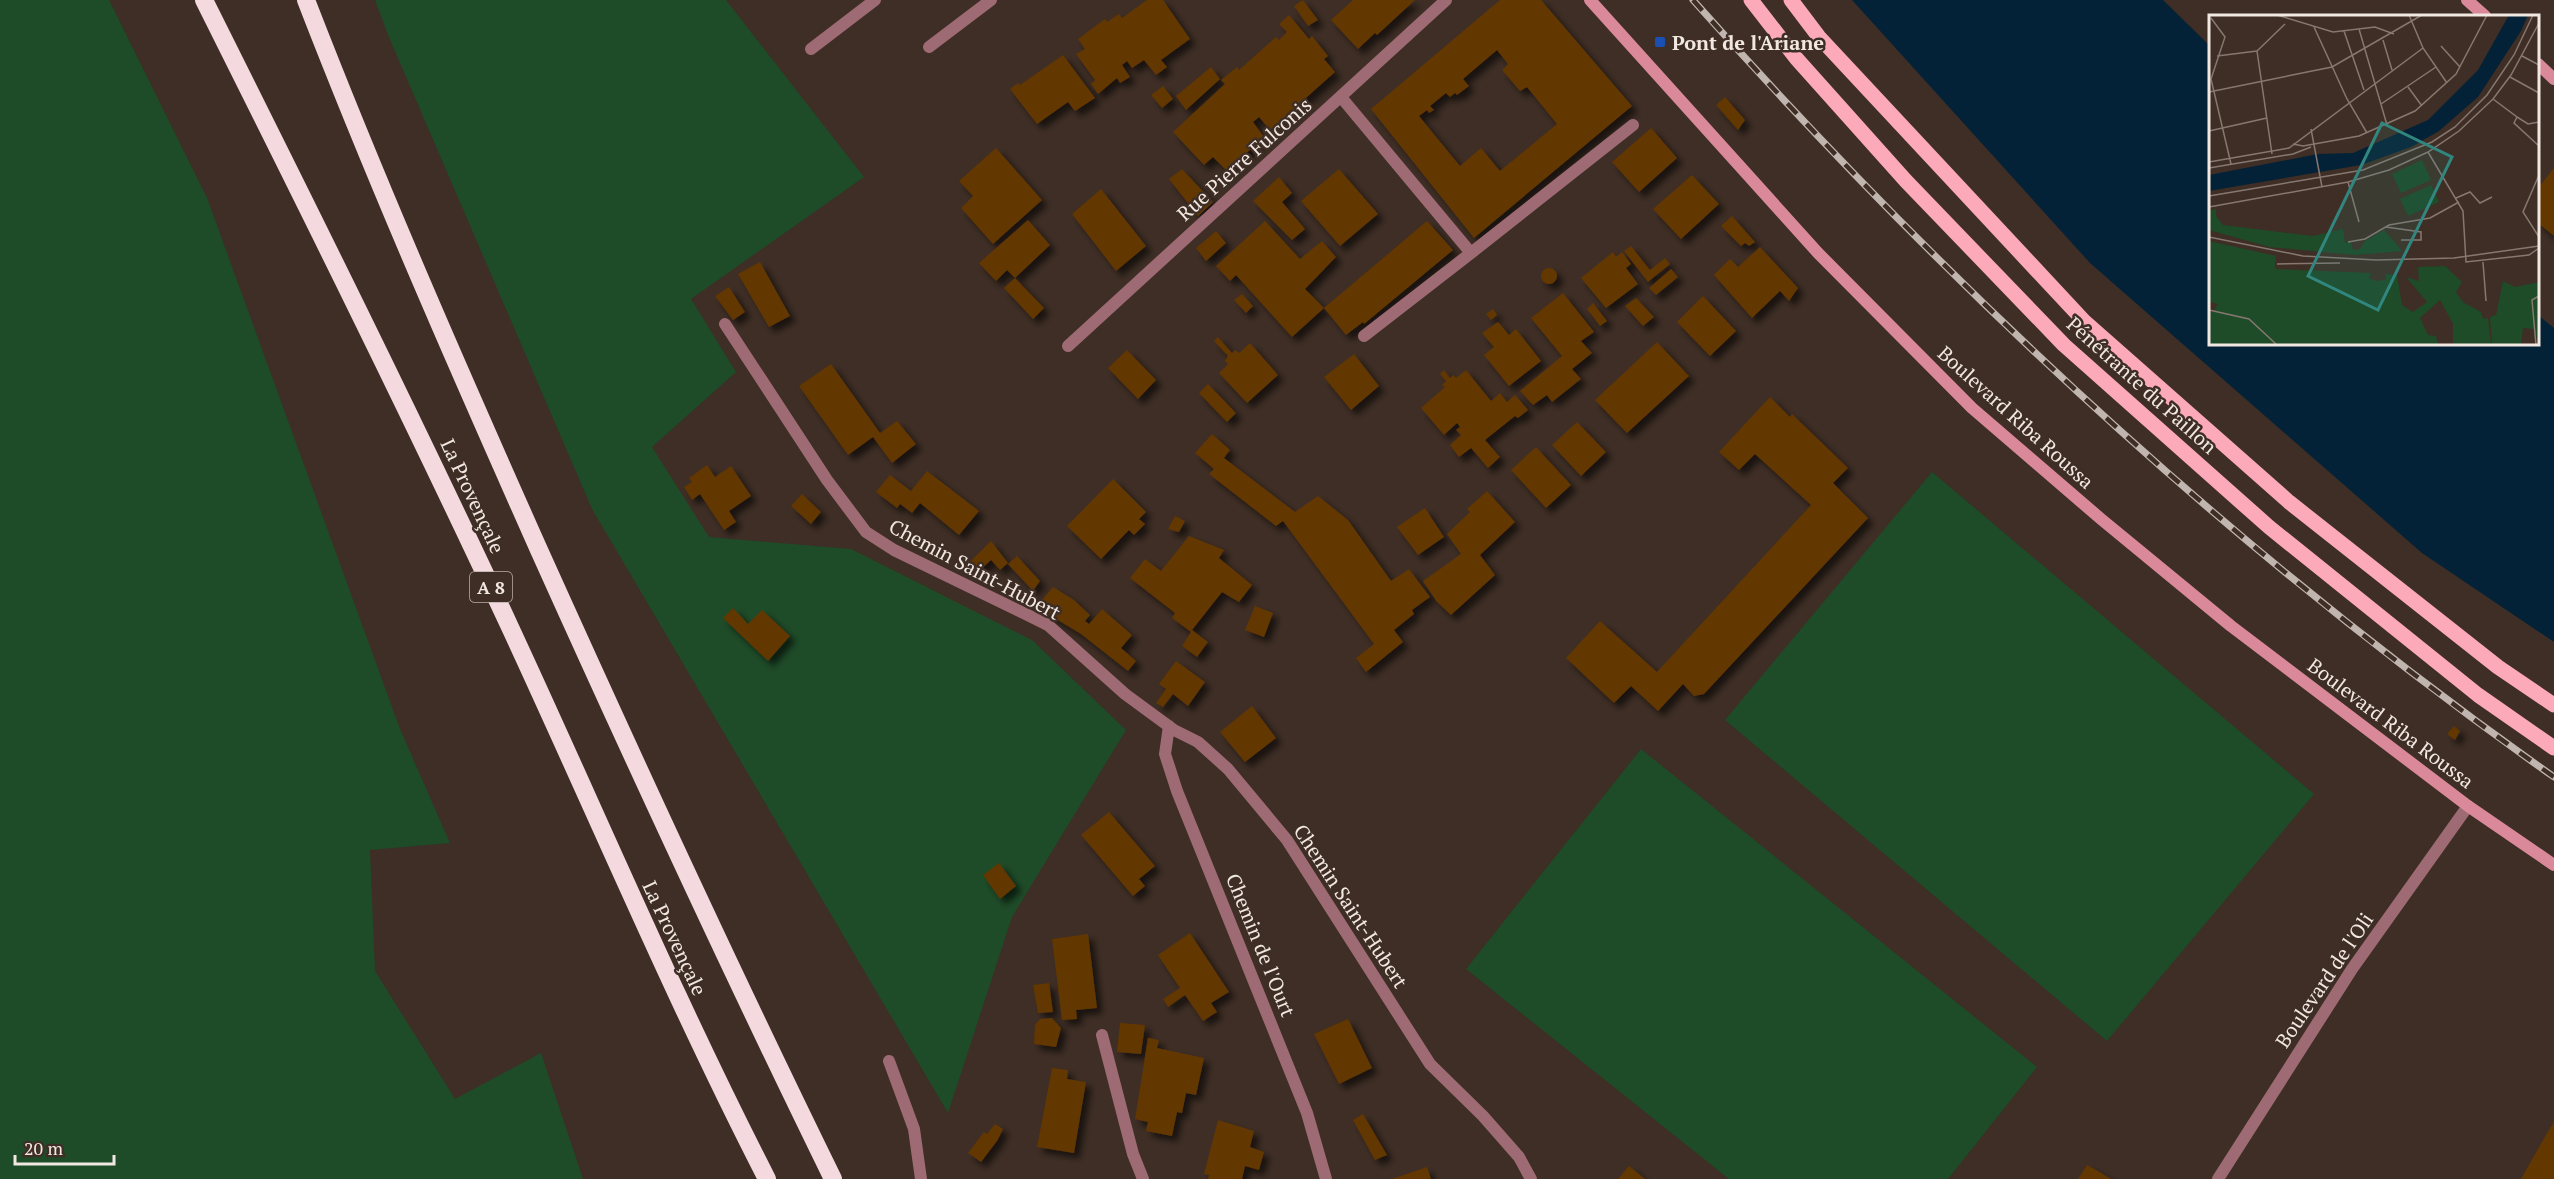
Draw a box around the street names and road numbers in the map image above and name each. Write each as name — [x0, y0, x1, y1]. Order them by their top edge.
street label: Rue Pierre Fulconis — [1171, 91, 1317, 227]
street label: Pénétrante du Paillon — [2061, 310, 2223, 460]
street label: Boulevard Riba Roussa — [1932, 340, 2100, 494]
street label: La Provençale — [435, 434, 511, 558]
street label: Chemin Saint-Hubert — [884, 512, 1066, 626]
road number: A 8 — [470, 572, 512, 602]
street label: Boulevard Riba Roussa — [2302, 652, 2480, 794]
street label: Chemin Saint-Hubert — [1288, 819, 1415, 994]
street label: Chemin de l'Ourt — [1220, 869, 1302, 1021]
street label: La Provençale — [637, 876, 713, 1000]
street label: Boulevard de l'Oli — [2269, 907, 2379, 1053]

